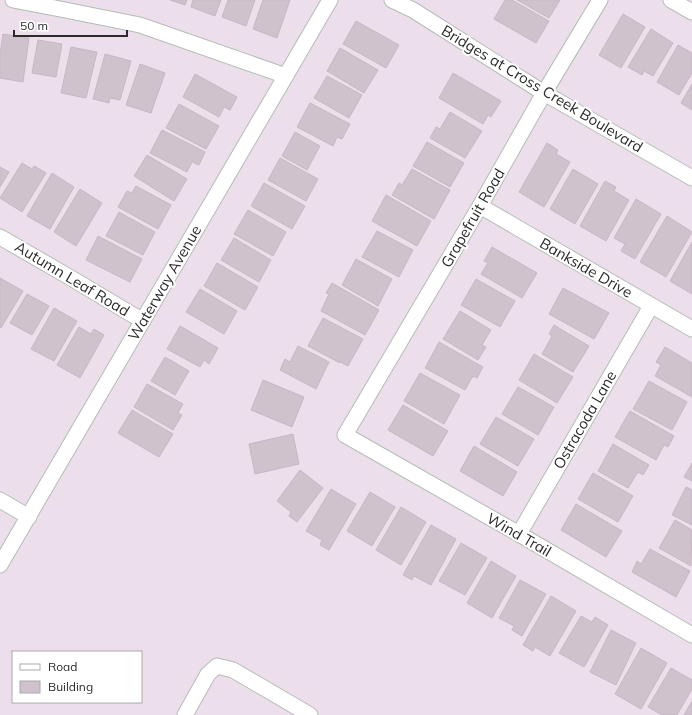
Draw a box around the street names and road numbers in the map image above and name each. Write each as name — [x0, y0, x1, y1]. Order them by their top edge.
street label: Bridges at Cross Creek Boulevard — [438, 21, 646, 156]
street label: Grapefruit Road — [437, 165, 509, 271]
street label: Waterway Avenue — [124, 222, 205, 344]
street label: Bankside Drive — [537, 233, 636, 302]
street label: Autumn Leaf Road — [11, 237, 133, 320]
street label: Ostracoda Lane — [549, 367, 620, 472]
street label: Wind Trail — [484, 508, 555, 561]

